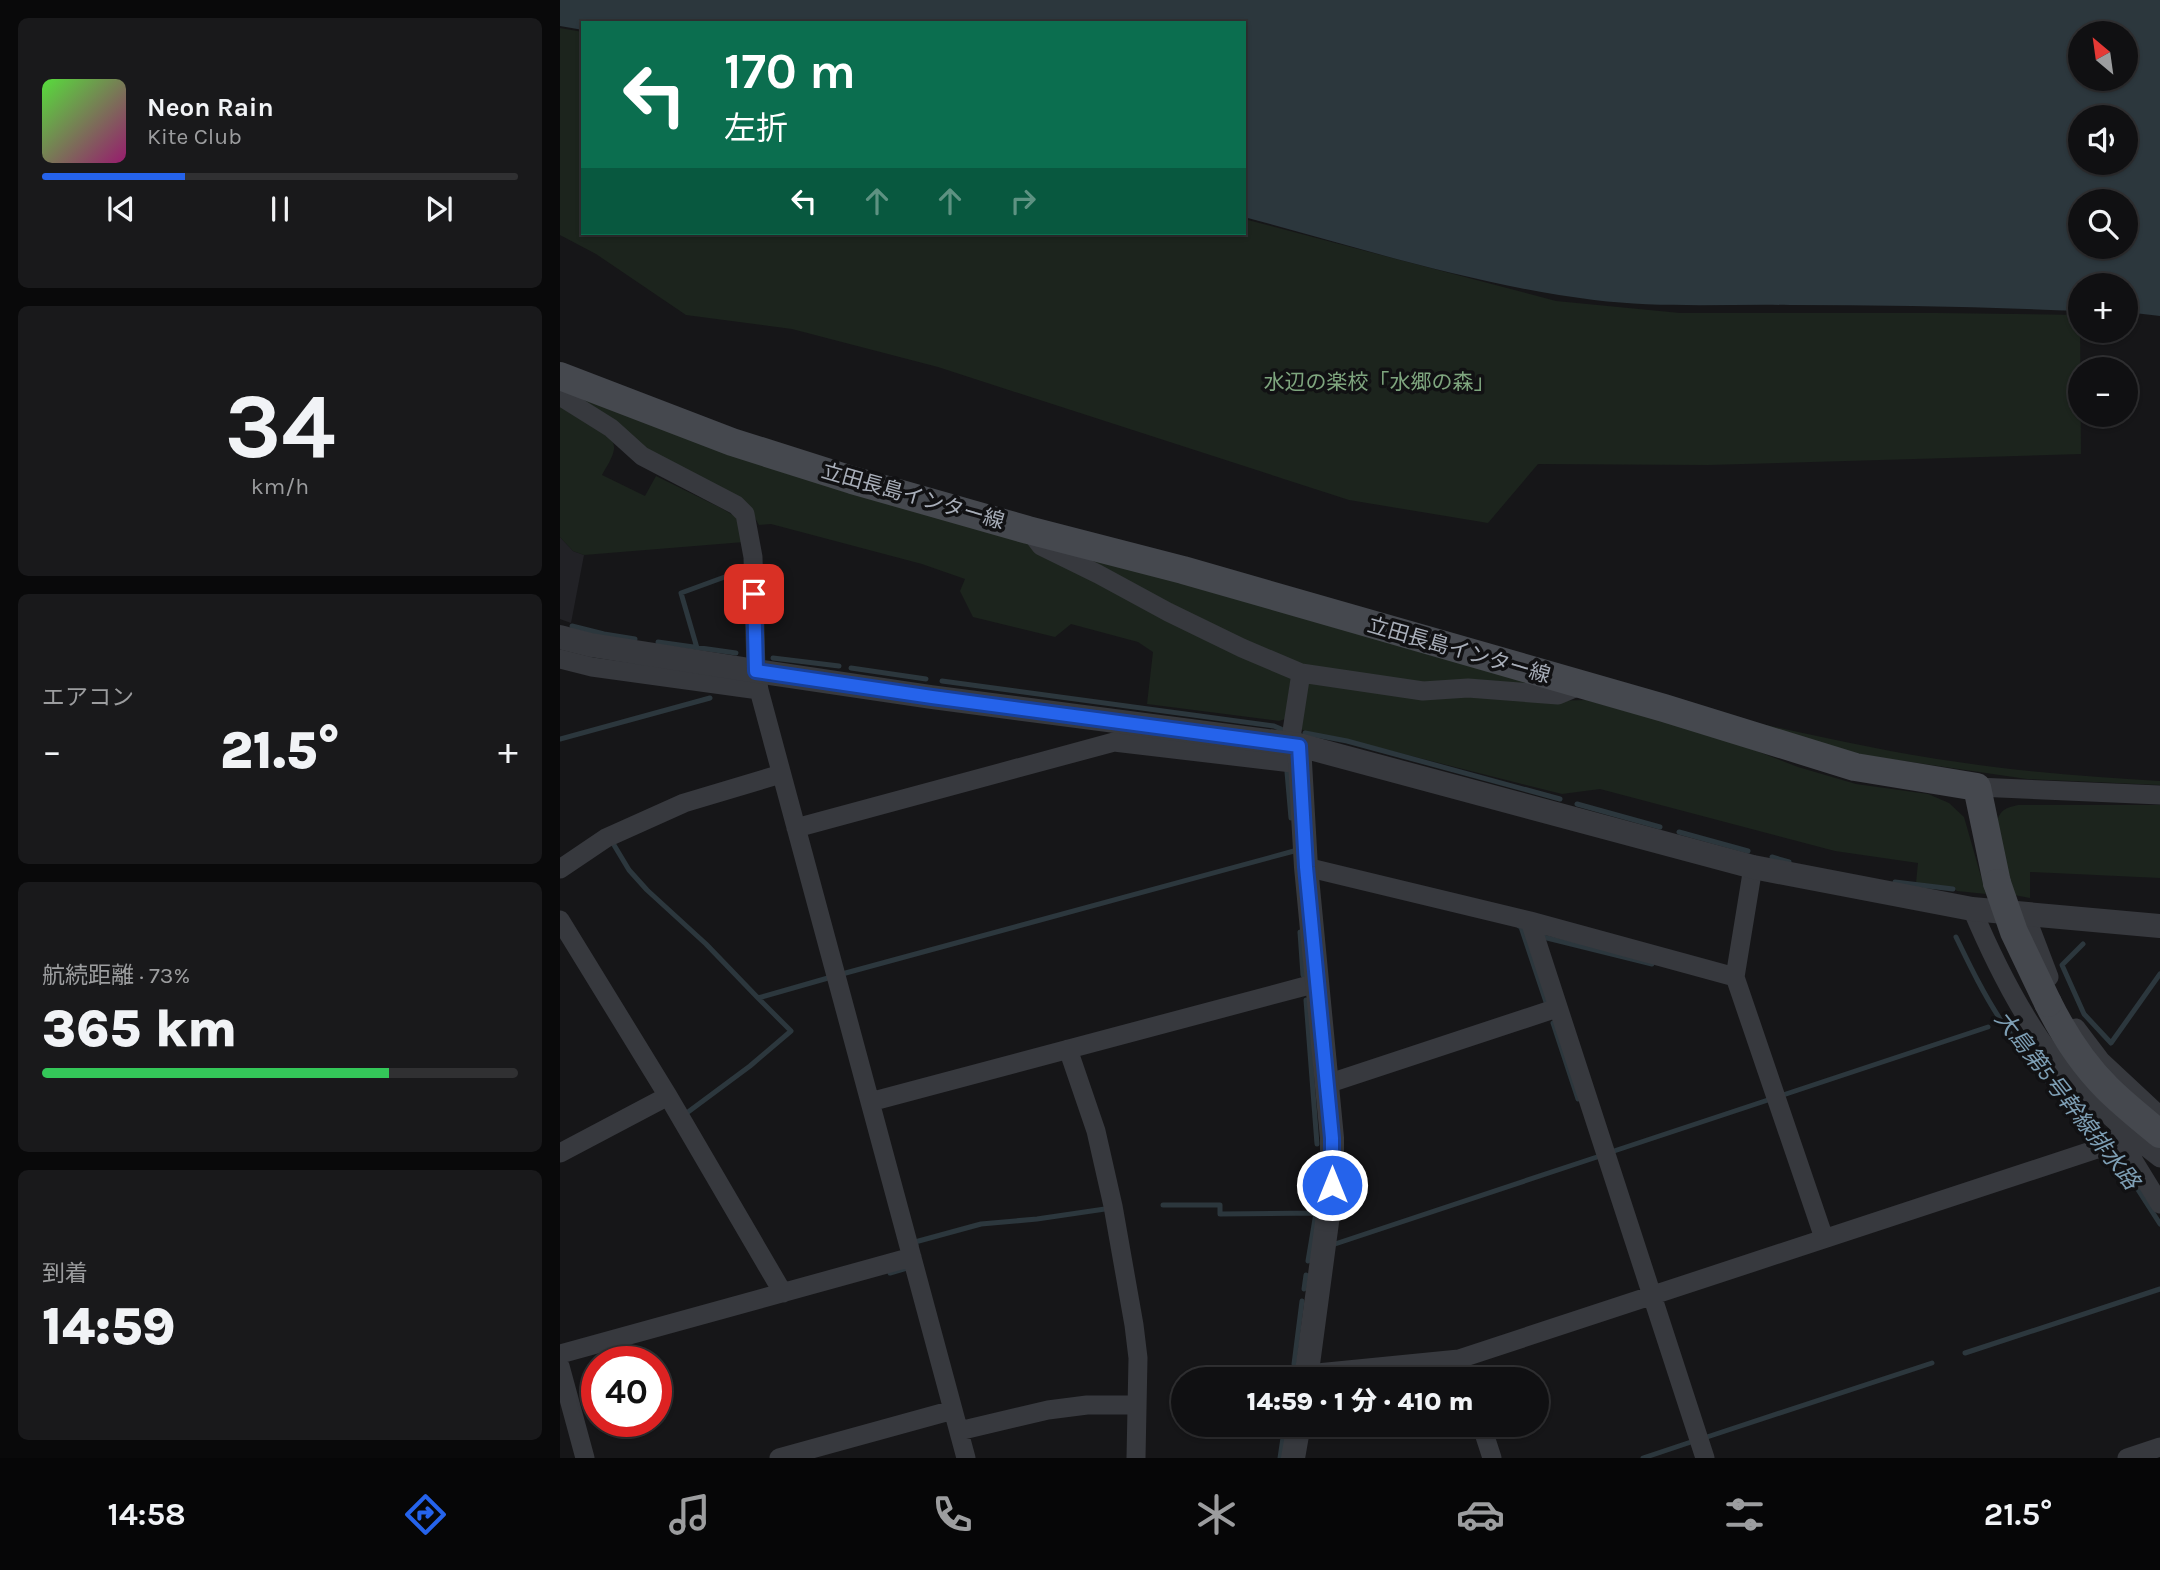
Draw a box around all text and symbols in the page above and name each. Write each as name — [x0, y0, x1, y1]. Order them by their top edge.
north arrow — [2068, 21, 2138, 91]
map controls — [2068, 21, 2138, 427]
text: 170 m — [724, 43, 856, 100]
icon: left — [609, 49, 700, 140]
text: Neon Rain — [147, 92, 274, 123]
button: sound — [2068, 105, 2138, 175]
text: 左折 — [724, 110, 788, 147]
text: Kite Club — [147, 123, 242, 150]
icon: left — [785, 182, 823, 220]
icon: ahead — [858, 182, 896, 220]
icon: ahead — [931, 182, 969, 220]
icon: right — [1004, 182, 1042, 220]
button: search — [2068, 189, 2138, 259]
icon: previous — [102, 190, 140, 228]
icon: pause — [261, 190, 299, 228]
icon: next — [420, 190, 458, 228]
button: + — [2068, 273, 2138, 343]
button: − — [2068, 357, 2138, 427]
park label: 水辺の楽校「水郷の森」 — [1264, 370, 1495, 394]
text: 34 — [225, 374, 335, 480]
street label: 立田長島インター線 — [819, 458, 1007, 534]
text: km/h — [251, 473, 309, 500]
pin — [724, 564, 784, 624]
icon: arrive — [735, 575, 773, 613]
street label: 立田長島インター線 — [1365, 612, 1553, 688]
text: エアコン — [42, 684, 134, 711]
text: 21.5° — [220, 720, 340, 781]
text: − — [42, 729, 62, 774]
text: + — [498, 729, 518, 774]
text: 航続距離 · 73% — [42, 962, 190, 989]
text: 365 km — [42, 998, 237, 1059]
water label: 大島第5号幹線排水路 — [1989, 1006, 2146, 1196]
position arrow — [1295, 1148, 1369, 1222]
text: 到着 — [42, 1260, 88, 1287]
text: 14:59 — [42, 1296, 176, 1357]
speed limit sign: 40 — [581, 1346, 672, 1437]
text: 14:59 · 1 分 · 410 m — [1246, 1386, 1474, 1417]
icon: directions — [401, 1490, 450, 1539]
icon: music — [665, 1490, 714, 1539]
icon: phone — [928, 1490, 977, 1539]
icon: climate — [1192, 1490, 1241, 1539]
icon: car — [1456, 1490, 1505, 1539]
icon: filters — [1720, 1490, 1769, 1539]
text: 14:58 — [107, 1496, 186, 1533]
text: 21.5° — [1984, 1496, 2053, 1533]

